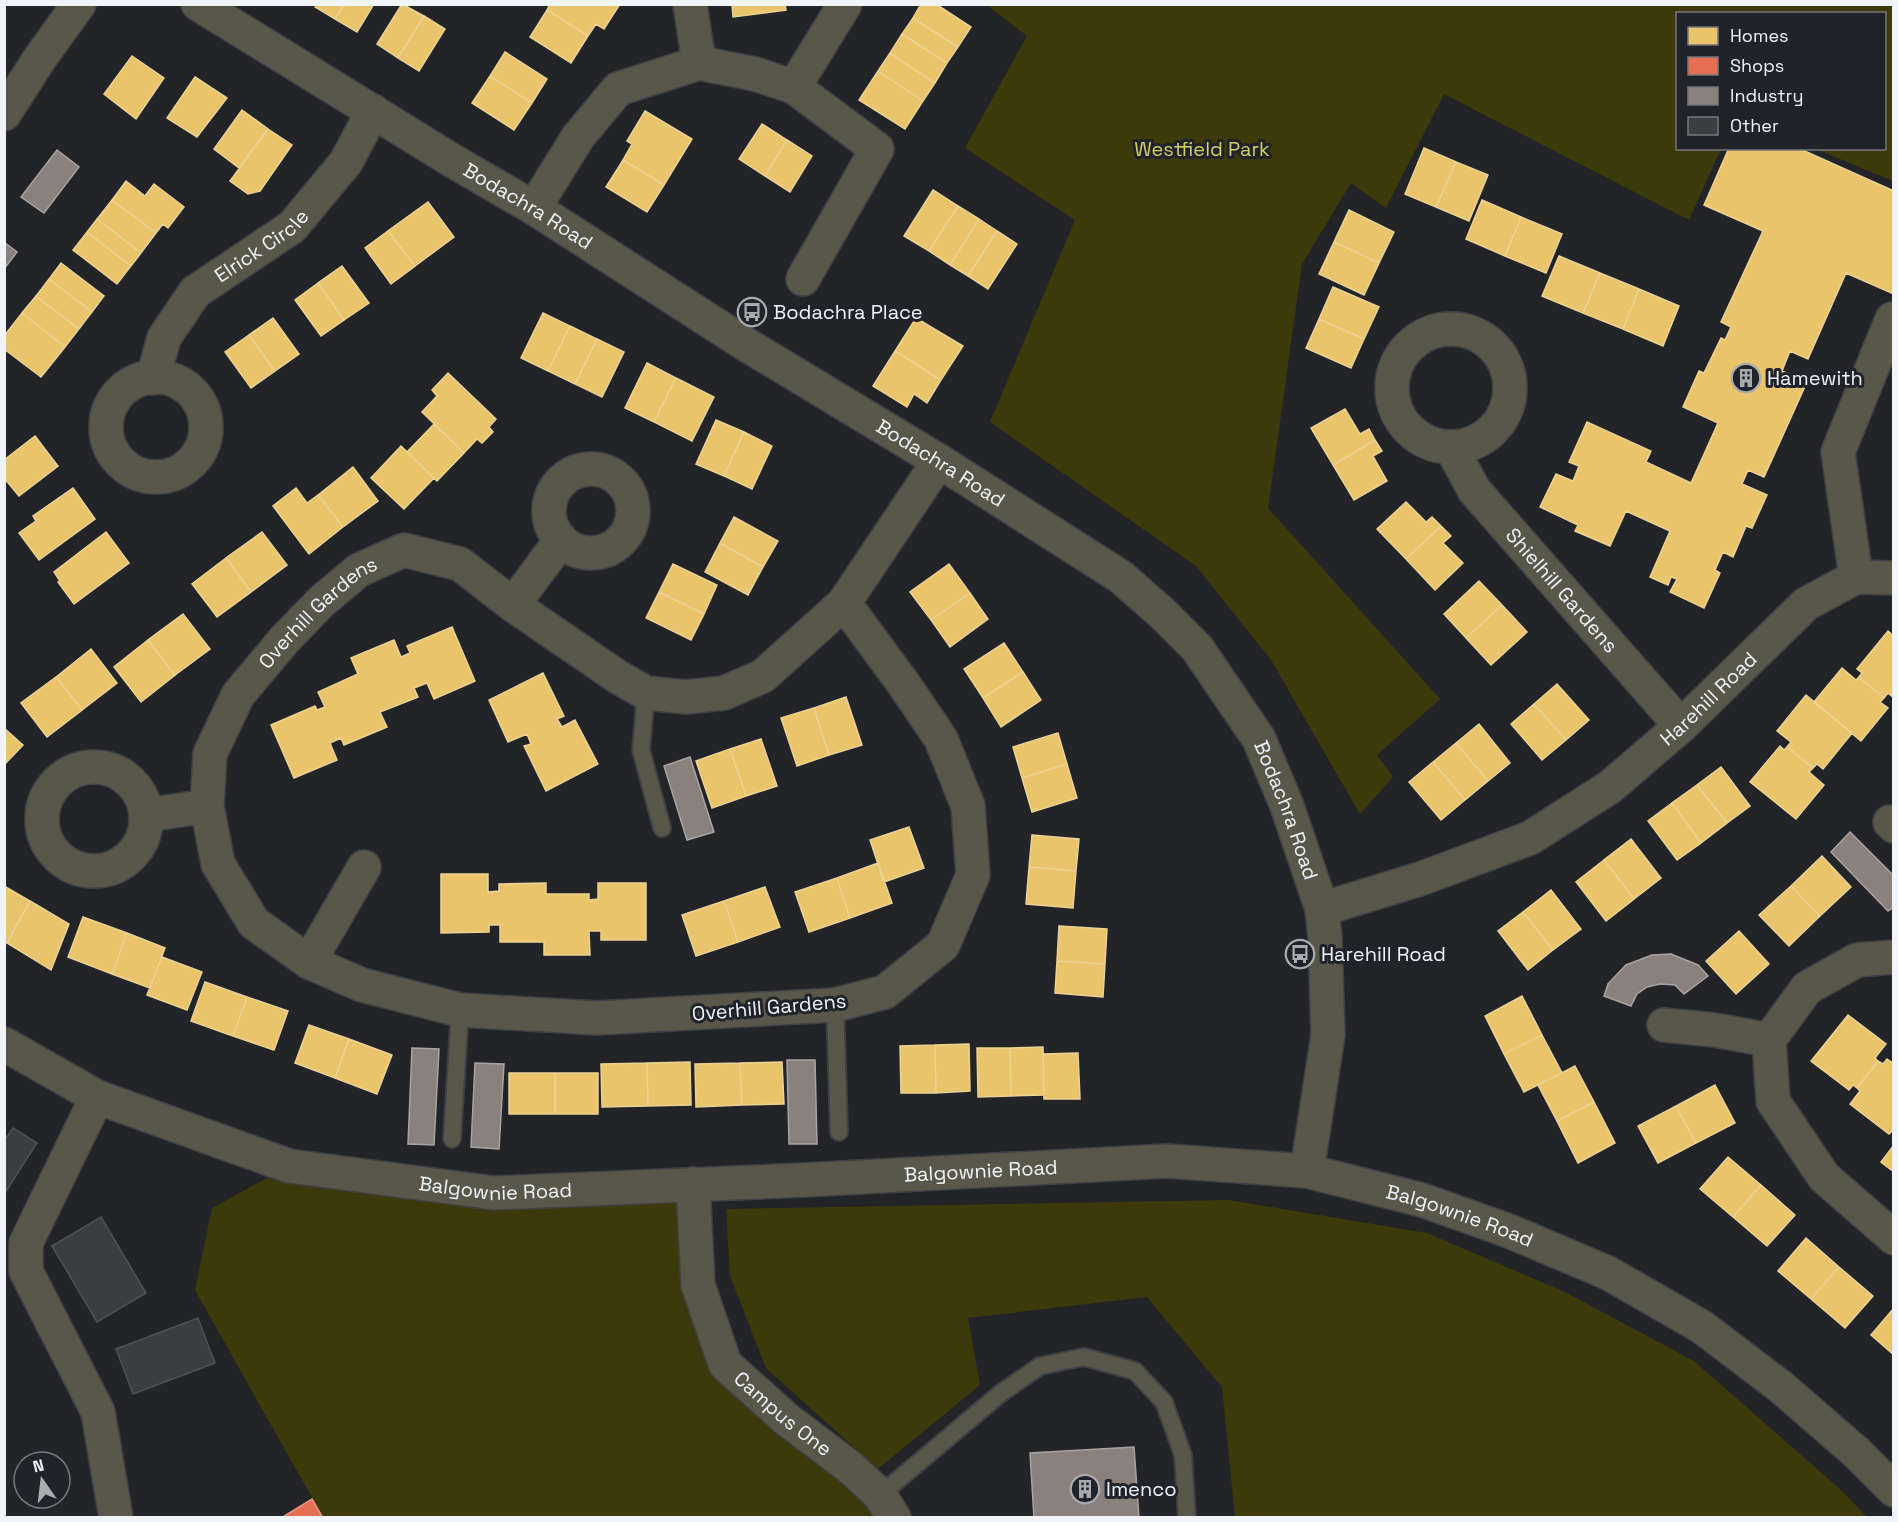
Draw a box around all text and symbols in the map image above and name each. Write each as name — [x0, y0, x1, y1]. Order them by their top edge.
legend — [1676, 12, 1886, 150]
text: Homes — [1730, 24, 1789, 47]
text: Shops — [1730, 54, 1784, 77]
text: Industry — [1730, 84, 1803, 107]
text: Other — [1730, 114, 1779, 137]
park label: Westfield Park — [1134, 136, 1270, 162]
street label: Bodachra Road — [459, 157, 598, 255]
street label: Elrick Circle — [209, 204, 314, 288]
bus stop icon: Bodachra Place — [736, 296, 768, 328]
place label: Bodachra Place — [773, 299, 923, 325]
building icon: Hamewith — [1730, 362, 1762, 394]
place label: Hamewith — [1767, 365, 1863, 391]
street label: Bodachra Road — [871, 413, 1010, 513]
street label: Shielhill Gardens — [1500, 522, 1624, 658]
street label: Overhill Gardens — [253, 551, 381, 674]
street label: Harehill Road — [1654, 646, 1762, 751]
street label: Bodachra Road — [1248, 737, 1324, 883]
bus stop icon: Harehill Road — [1284, 938, 1316, 970]
place label: Harehill Road — [1321, 941, 1446, 967]
street label: Overhill Gardens — [691, 987, 847, 1027]
street label: Balgownie Road — [903, 1154, 1058, 1188]
street label: Balgownie Road — [417, 1170, 573, 1206]
street label: Balgownie Road — [1383, 1178, 1537, 1253]
street label: Campus One — [729, 1365, 837, 1462]
north arrow — [12, 1450, 72, 1510]
text: N — [31, 1454, 46, 1477]
building icon: Imenco — [1069, 1473, 1101, 1505]
place label: Imenco — [1106, 1476, 1177, 1502]

